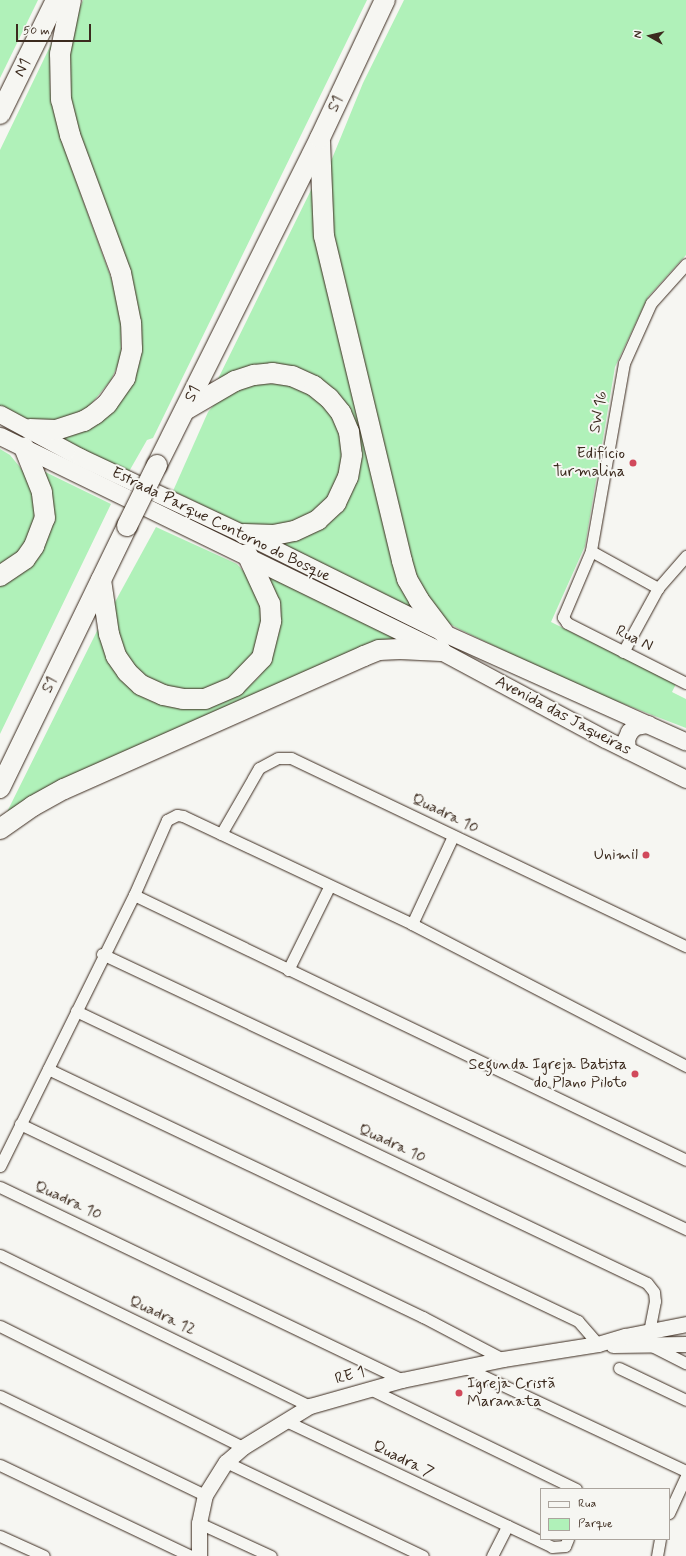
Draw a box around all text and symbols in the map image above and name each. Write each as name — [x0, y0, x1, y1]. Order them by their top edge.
scale bar — [18, 16, 93, 42]
north arrow — [630, 16, 670, 56]
text: 50 m — [23, 23, 50, 39]
text: N — [631, 30, 646, 39]
street label: N1 — [10, 56, 36, 80]
street label: S1 — [324, 93, 348, 115]
street label: S1 — [181, 383, 205, 405]
street label: SW 16 — [586, 389, 612, 435]
place label: Edifício Turmalina — [553, 444, 625, 482]
marker: Edifício Turmalina — [628, 458, 638, 468]
street label: Estrada Parque Contorno do Bosque — [111, 465, 331, 585]
street label: Rua N — [612, 622, 656, 656]
street label: Avenida das Jaqueiras — [493, 672, 633, 760]
street label: S1 — [38, 674, 62, 696]
street label: Quadra 10 — [408, 790, 482, 838]
place label: Unimil — [594, 845, 638, 865]
marker: Unimil — [641, 850, 651, 860]
place label: Segunda Igreja Batista do Plano Piloto — [468, 1055, 627, 1093]
marker: Segunda Igreja Batista do Plano Piloto — [630, 1069, 640, 1079]
street label: Quadra 10 — [355, 1120, 429, 1168]
street label: Quadra 10 — [31, 1177, 105, 1225]
street label: Quadra 12 — [126, 1292, 198, 1340]
street label: RE 1 — [333, 1363, 367, 1389]
place label: Igreja Cristã Maranata — [467, 1374, 556, 1412]
marker: Igreja Cristã Maranata — [454, 1388, 464, 1398]
street label: Quadra 7 — [369, 1437, 437, 1483]
legend — [540, 1488, 670, 1540]
text: Rua — [578, 1496, 596, 1512]
text: Parque — [578, 1516, 613, 1532]

